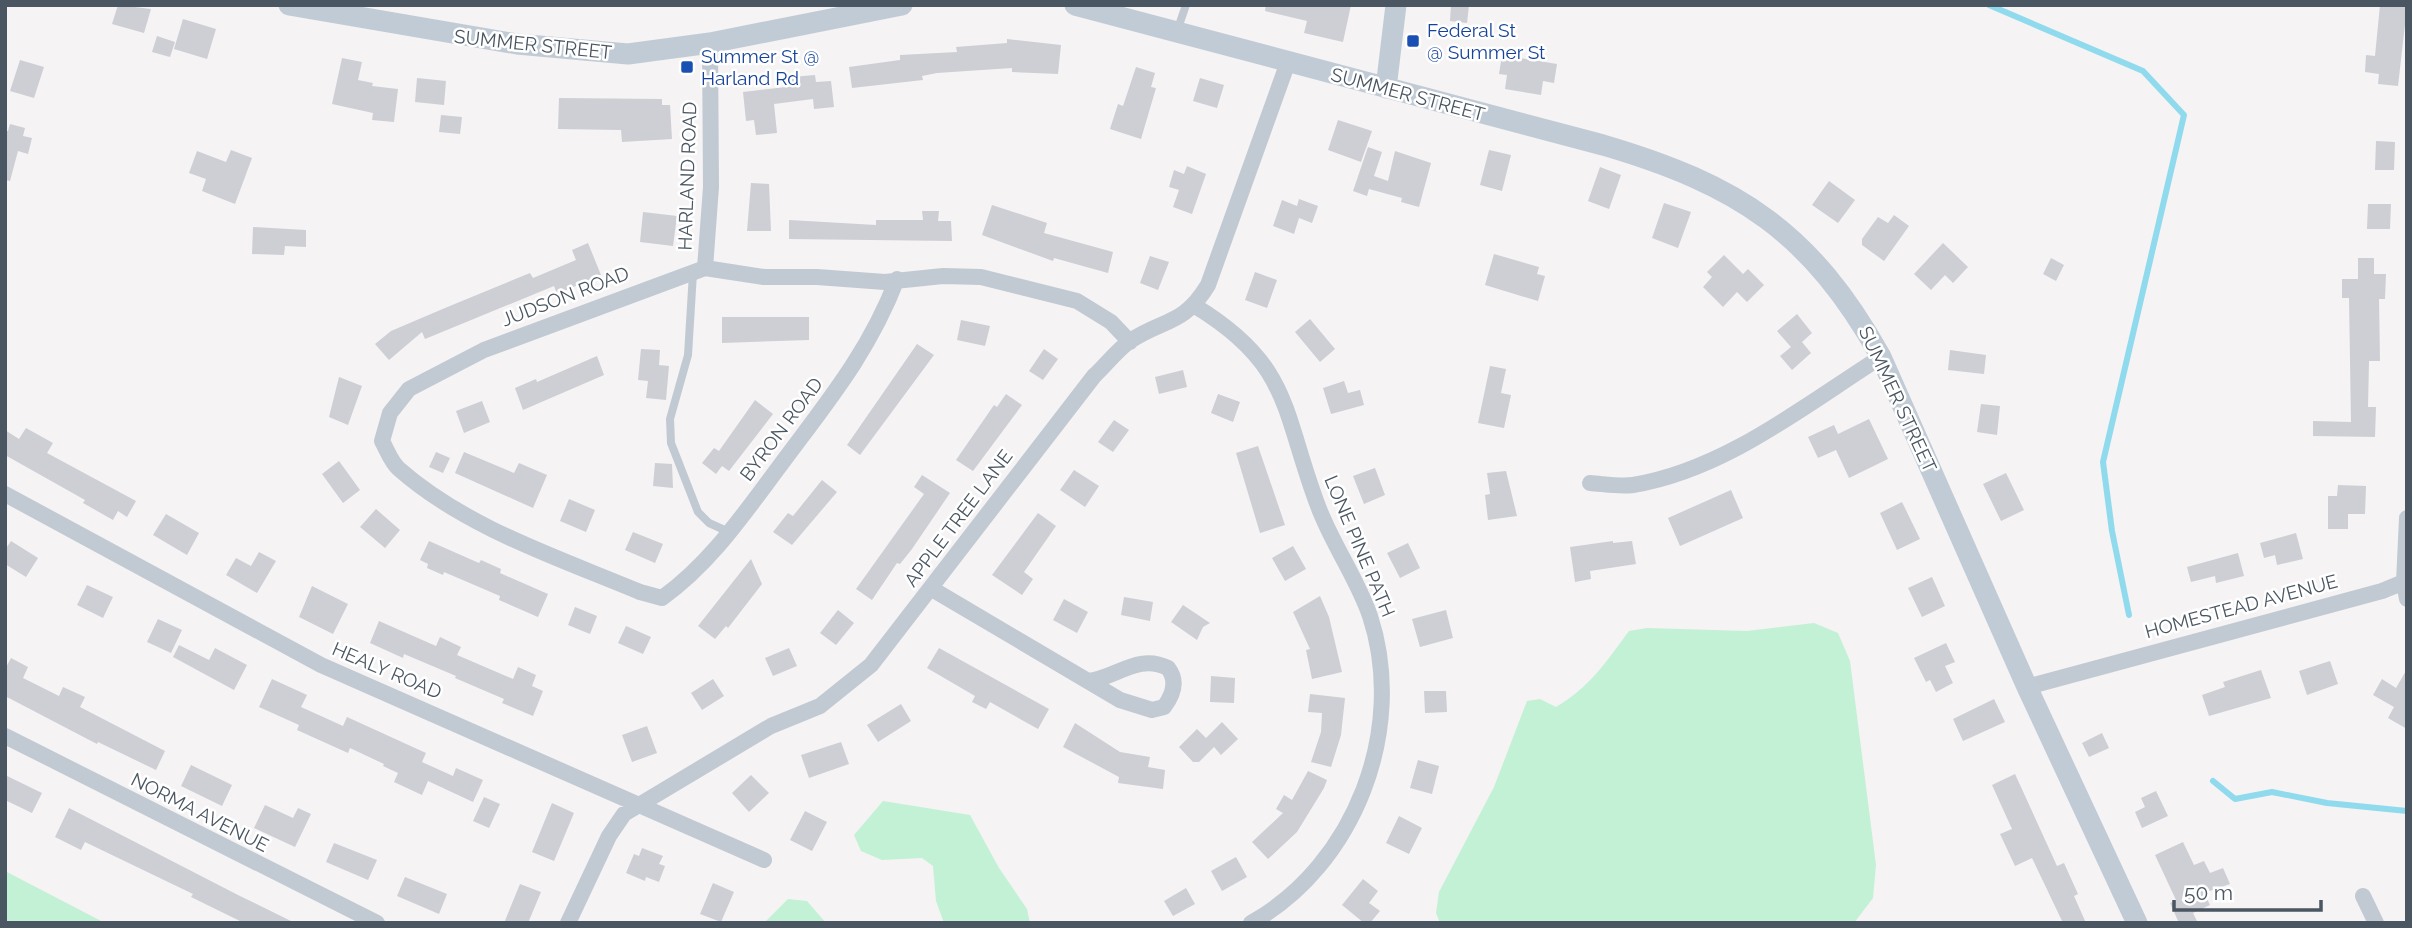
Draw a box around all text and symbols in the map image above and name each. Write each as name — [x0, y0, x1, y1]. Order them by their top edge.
place label: Federal St @ Summer St — [1427, 19, 1546, 63]
street label: SUMMER STREET — [453, 25, 613, 63]
marker: Federal St @ Summer St — [1405, 33, 1421, 49]
place label: Summer St @ Harland Rd — [701, 45, 819, 89]
marker: Summer St @ Harland Rd — [679, 59, 695, 75]
street label: SUMMER STREET — [1329, 63, 1488, 125]
street label: HARLAND ROAD — [673, 101, 701, 251]
street label: JUDSON ROAD — [498, 262, 632, 330]
street label: SUMMER STREET — [1855, 323, 1942, 476]
street label: BYRON ROAD — [735, 373, 827, 485]
street label: APPLE TREE LANE — [899, 445, 1017, 591]
street label: LONE PINE PATH — [1320, 472, 1400, 620]
street label: HOMESTEAD AVENUE — [2142, 570, 2340, 642]
street label: HEALY ROAD — [329, 637, 445, 703]
street label: NORMA AVENUE — [128, 768, 272, 856]
scale bar — [2174, 869, 2321, 913]
text: 50 m — [2184, 880, 2233, 905]

